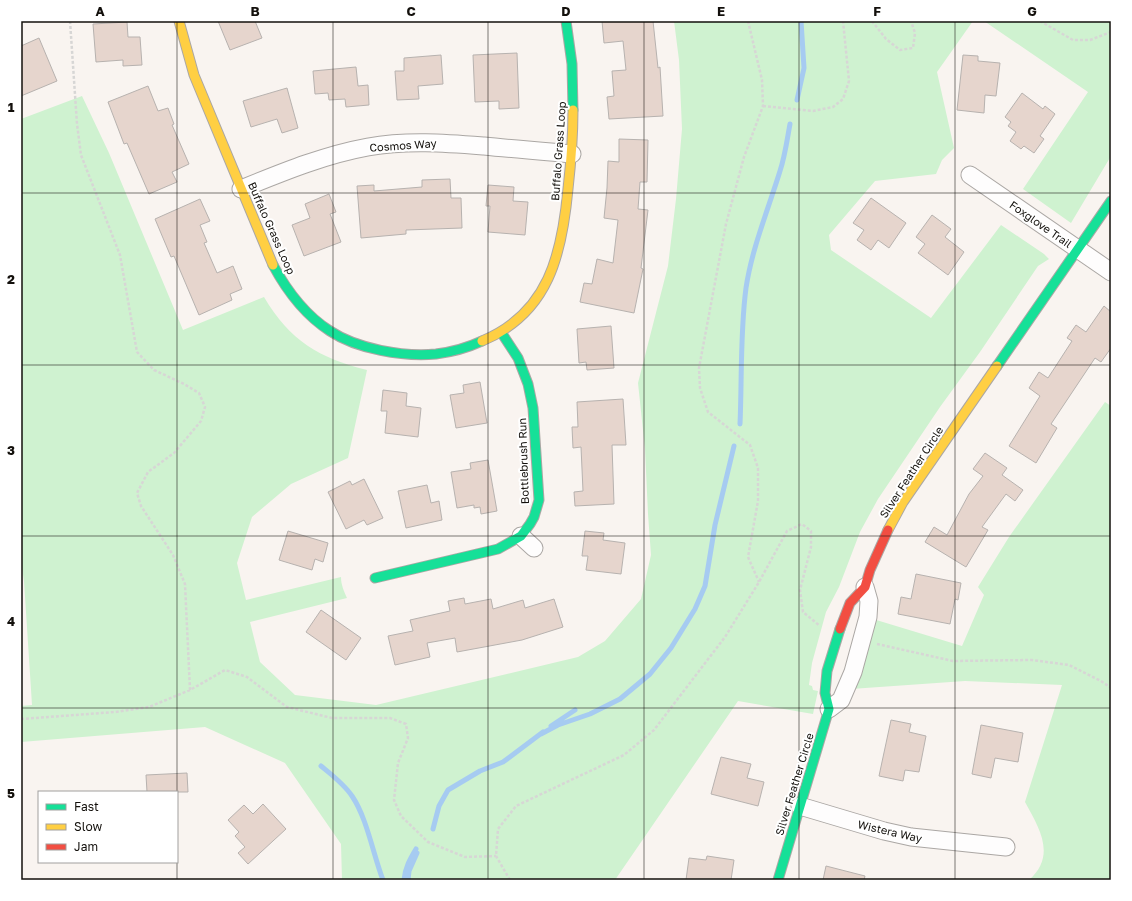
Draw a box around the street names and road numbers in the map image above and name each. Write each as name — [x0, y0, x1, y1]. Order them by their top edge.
street label: Buffalo Grass Loop — [548, 101, 568, 201]
street label: Cosmos Way — [369, 136, 437, 154]
street label: Buffalo Grass Loop — [246, 180, 298, 276]
street label: Foxglove Trail — [1007, 198, 1075, 251]
street label: Bottlebrush Run — [515, 418, 531, 504]
street label: Silver Feather Circle — [877, 424, 945, 520]
street label: Silver Feather Circle — [772, 731, 816, 837]
street label: Wistera Way — [857, 817, 923, 845]

